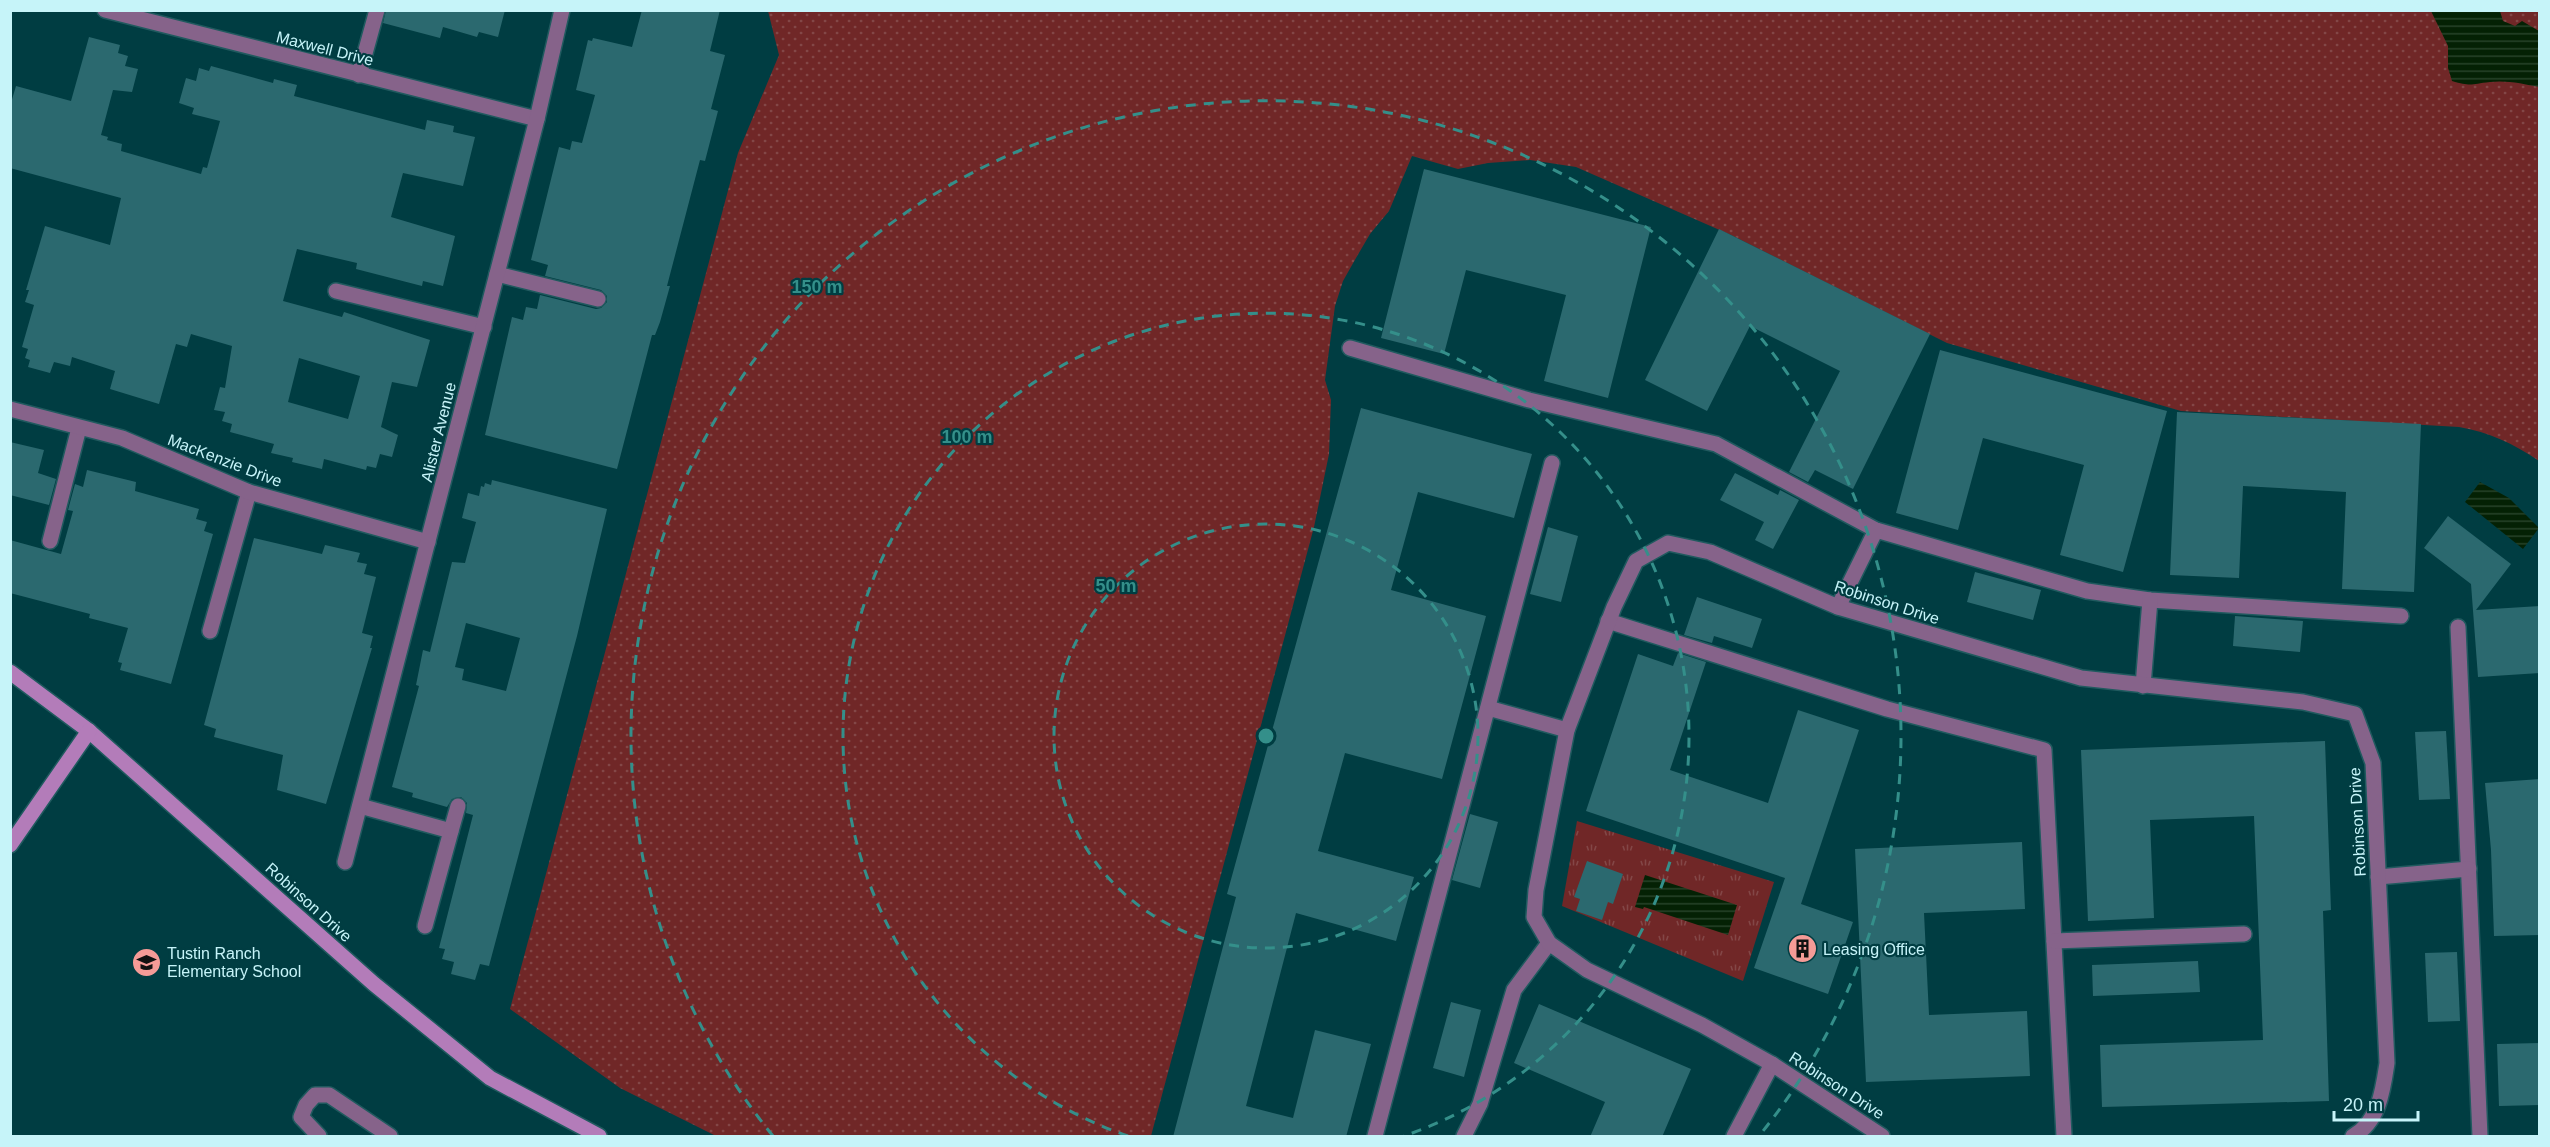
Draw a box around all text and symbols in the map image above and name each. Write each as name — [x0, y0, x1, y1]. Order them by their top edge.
street label: Maxwell Drive — [275, 28, 375, 69]
text: 150 m — [791, 277, 843, 297]
street label: Alister Avenue — [418, 380, 459, 484]
text: 100 m — [941, 427, 993, 447]
street label: MacKenzie Drive — [165, 431, 284, 490]
text: 50 m — [1095, 576, 1137, 596]
street label: Robinson Drive — [1832, 577, 1942, 627]
centre of rings — [1256, 726, 1276, 746]
street label: Robinson Drive — [2346, 767, 2369, 877]
street label: Robinson Drive — [262, 859, 355, 945]
building icon: Leasing Office — [1786, 933, 1818, 965]
place label: Leasing Office — [1823, 941, 1925, 958]
place label: Tustin Ranch Elementary School — [167, 945, 301, 980]
school or university icon: Tustin Ranch Elementary School — [130, 946, 162, 978]
street label: Robinson Drive — [1786, 1049, 1887, 1122]
scale bar — [2334, 1084, 2418, 1122]
text: 20 m — [2343, 1095, 2383, 1115]

